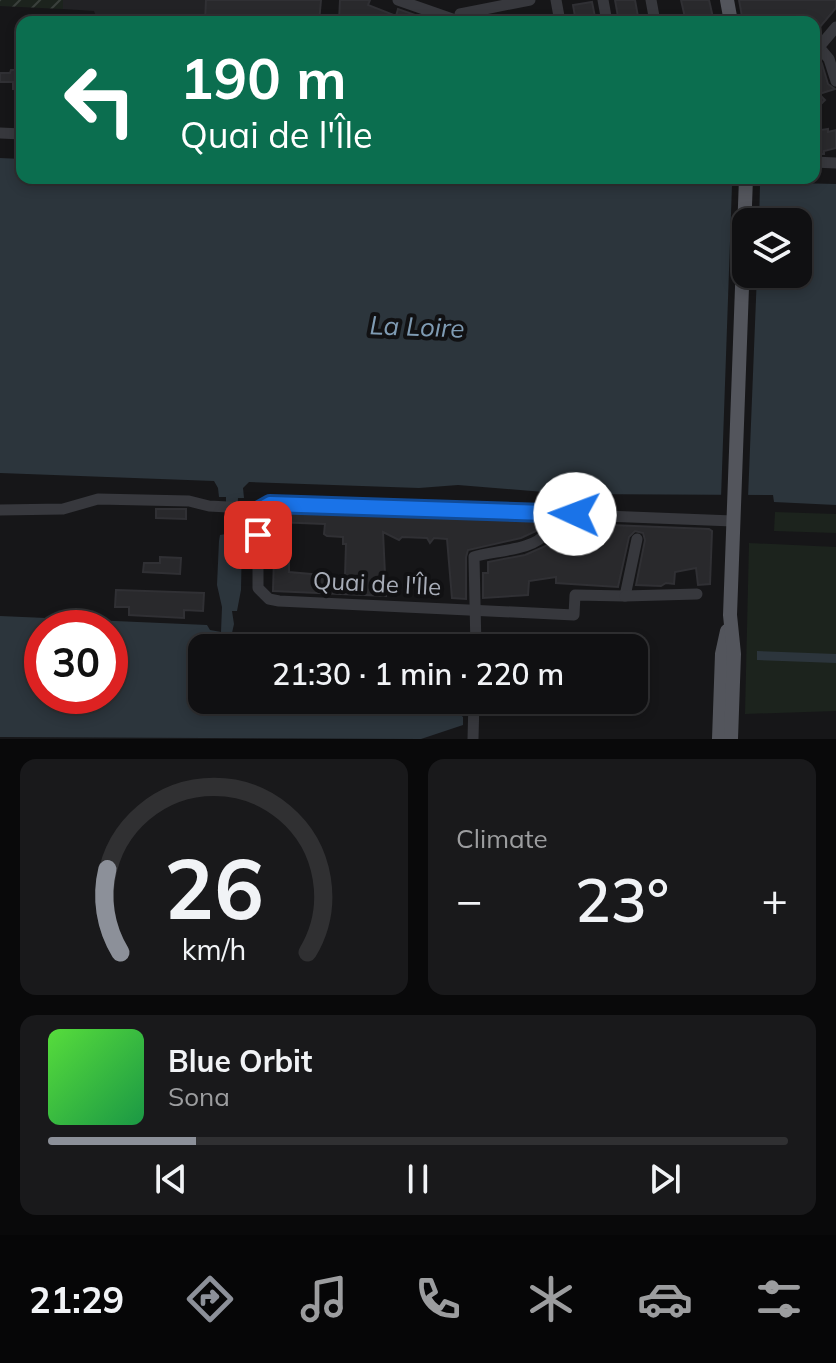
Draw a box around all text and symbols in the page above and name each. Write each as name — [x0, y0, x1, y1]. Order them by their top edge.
text: 190 m — [180, 43, 347, 113]
icon: left — [48, 48, 152, 152]
text: Quai de l'Île — [180, 112, 373, 157]
map controls — [732, 208, 812, 288]
button: layers — [732, 208, 812, 288]
water label: La Loire — [369, 308, 465, 345]
position arrow — [533, 472, 617, 556]
pin — [224, 501, 292, 569]
icon: arrive — [236, 513, 280, 557]
street label: Quai de l'Île — [312, 565, 442, 601]
speed limit sign: 30 — [24, 610, 128, 714]
text: 21:30 · 1 min · 220 m — [272, 655, 564, 693]
text: Climate — [456, 822, 548, 855]
text: 26 — [164, 835, 264, 940]
text: 23° — [575, 862, 669, 937]
text: − — [456, 872, 482, 927]
text: + — [762, 872, 788, 927]
text: km/h — [182, 931, 246, 967]
text: Blue Orbit — [168, 1042, 312, 1080]
text: Sona — [168, 1080, 230, 1113]
icon: previous — [149, 1157, 193, 1201]
icon: pause — [396, 1157, 440, 1201]
icon: next — [643, 1157, 687, 1201]
icon: directions — [182, 1271, 238, 1327]
icon: music — [296, 1271, 352, 1327]
icon: phone — [410, 1271, 466, 1327]
icon: climate — [523, 1271, 579, 1327]
icon: car — [637, 1271, 693, 1327]
icon: filters — [751, 1271, 807, 1327]
text: 21:29 — [29, 1277, 124, 1322]

